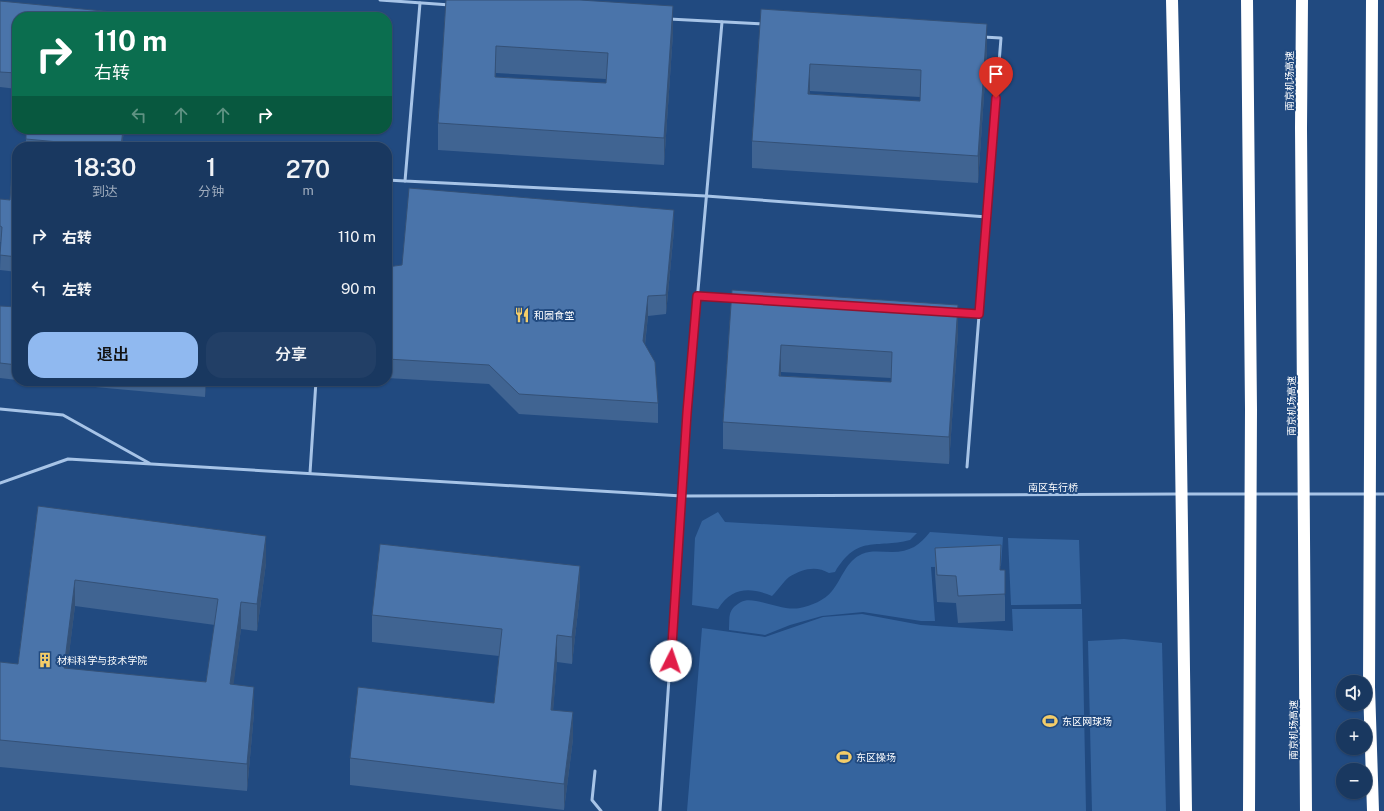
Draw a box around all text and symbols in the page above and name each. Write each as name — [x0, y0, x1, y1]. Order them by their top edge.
text: 110 m — [94, 24, 167, 57]
icon: right — [28, 28, 80, 80]
street label: 南京机场高速 — [1283, 51, 1295, 111]
pin — [979, 57, 1013, 98]
text: 右转 — [94, 62, 130, 83]
icon: arrive — [985, 63, 1007, 85]
icon: left — [128, 104, 150, 126]
icon: ahead — [170, 104, 192, 126]
icon: ahead — [212, 104, 234, 126]
icon: right — [254, 104, 276, 126]
text: 18:30 — [74, 153, 136, 181]
text: 1 — [206, 153, 216, 181]
text: 270 — [286, 155, 330, 183]
text: m — [302, 183, 314, 198]
text: 到达 — [92, 184, 118, 199]
text: 分钟 — [198, 184, 224, 199]
icon: right — [28, 225, 50, 247]
text: 110 m — [338, 228, 376, 245]
text: 右转 — [62, 229, 92, 246]
icon: left — [28, 277, 50, 299]
text: 90 m — [341, 280, 376, 297]
text: 左转 — [62, 281, 92, 298]
restaurant icon: 和园食堂 — [513, 306, 531, 324]
place label: 和园食堂 — [534, 309, 574, 321]
button: 退出 — [28, 332, 198, 378]
button: 分享 — [206, 332, 376, 378]
street label: 南京机场高速 — [1285, 376, 1297, 436]
street label: 南区车行桥 — [1028, 481, 1078, 493]
position arrow — [650, 640, 692, 682]
building icon: 材料科学与技术学院 — [36, 651, 54, 669]
place label: 材料科学与技术学院 — [57, 654, 147, 666]
map controls — [1336, 675, 1372, 799]
button: sound — [1336, 675, 1372, 711]
street label: 南京机场高速 — [1287, 700, 1299, 760]
sports icon: 东区网球场 — [1041, 712, 1059, 730]
place label: 东区网球场 — [1062, 715, 1112, 727]
button: + — [1336, 719, 1372, 755]
sports icon: 东区操场 — [835, 748, 853, 766]
place label: 东区操场 — [856, 751, 896, 763]
button: − — [1336, 763, 1372, 799]

